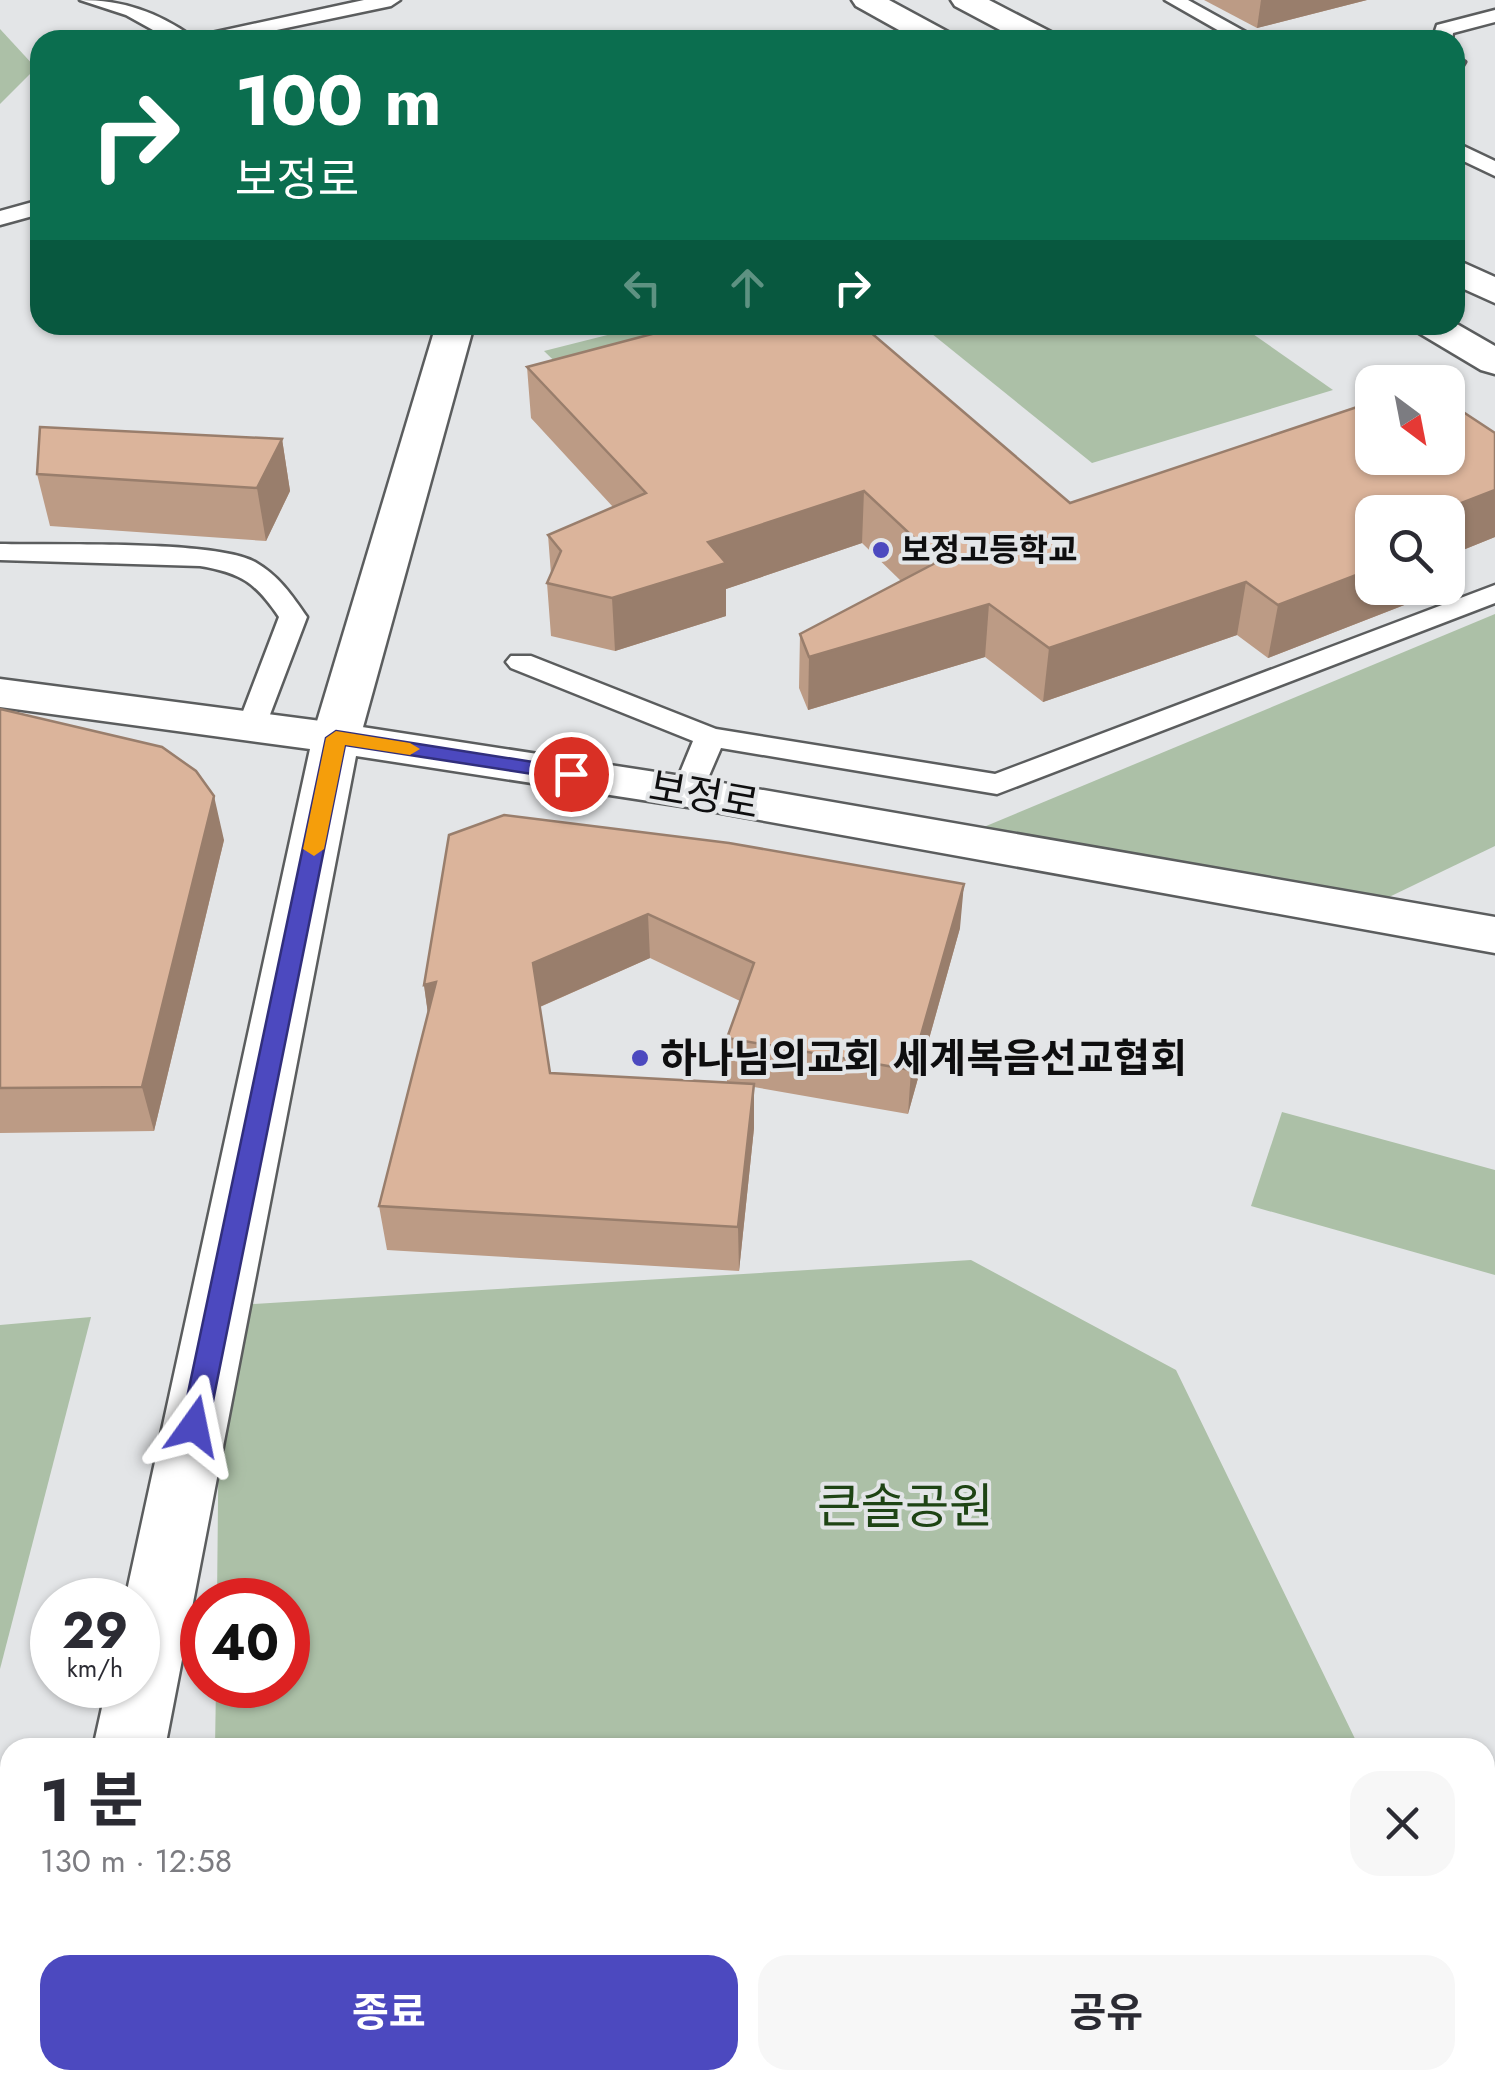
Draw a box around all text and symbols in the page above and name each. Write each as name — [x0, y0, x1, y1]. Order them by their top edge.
text: 100 m — [235, 50, 442, 151]
icon: right — [70, 70, 200, 200]
text: 보정로 — [235, 147, 359, 212]
icon: left — [615, 260, 670, 315]
icon: ahead — [720, 260, 775, 315]
icon: right — [825, 260, 880, 315]
north arrow — [1355, 365, 1465, 475]
map controls — [1355, 365, 1465, 605]
button: search — [1355, 495, 1465, 605]
place label: 보정고등학교 — [901, 527, 1078, 573]
marker: 보정고등학교 — [870, 539, 892, 561]
pin — [529, 732, 614, 817]
icon: arrive — [544, 747, 599, 802]
street label: 보정로 — [645, 757, 763, 833]
place label: 하나님의교회 세계복음선교협회 — [660, 1029, 1187, 1087]
marker: 하나님의교회 세계복음선교협회 — [629, 1047, 651, 1069]
position arrow — [142, 1374, 246, 1478]
park label: 큰솔공원 — [817, 1472, 993, 1541]
speed limit sign: 40 — [180, 1578, 310, 1708]
text: 29 — [62, 1594, 128, 1667]
text: km/h — [67, 1650, 123, 1686]
text: 1 분 — [40, 1757, 144, 1844]
button: close — [1350, 1771, 1455, 1876]
text: 130 m · 12:58 — [40, 1838, 232, 1884]
button: 종료 — [40, 1955, 738, 2070]
button: 공유 — [758, 1955, 1455, 2070]

